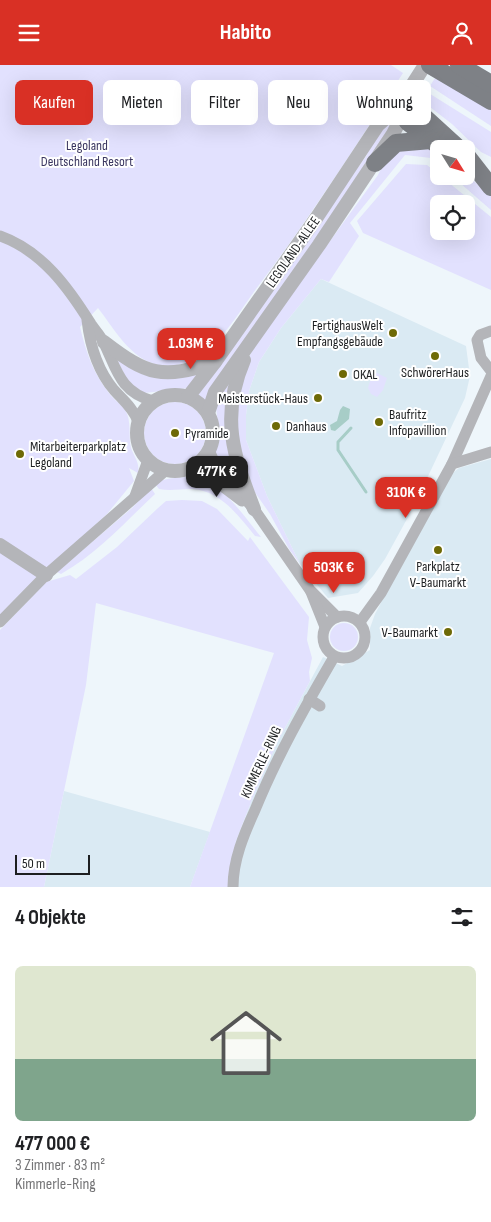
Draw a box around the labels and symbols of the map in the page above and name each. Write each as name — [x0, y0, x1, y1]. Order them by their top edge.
park label: Legoland Deutschland Resort — [41, 137, 133, 170]
north arrow — [430, 140, 475, 185]
street label: LEGOLAND-ALLEE — [262, 213, 324, 291]
place label: FertighausWelt Empfangsgebäude — [297, 317, 383, 350]
pin: 1.03M € — [145, 327, 237, 370]
marker: FertighausWelt Empfangsgebäude — [387, 327, 399, 339]
marker: SchwörerHaus — [429, 350, 441, 362]
place label: SchwörerHaus — [401, 364, 469, 381]
place label: OKAL — [353, 366, 377, 383]
marker: OKAL — [337, 368, 349, 380]
place label: Meisterstück-Haus — [218, 390, 308, 407]
marker: Meisterstück-Haus — [312, 392, 324, 404]
place label: Baufritz Infopavillion — [389, 406, 446, 439]
marker: Baufritz Infopavillion — [373, 416, 385, 428]
place label: Danhaus — [286, 418, 326, 435]
marker: Danhaus — [270, 420, 282, 432]
place label: Pyramide — [185, 425, 229, 442]
marker: Pyramide — [169, 427, 181, 439]
place label: Mitarbeiterparkplatz Legoland — [30, 438, 126, 471]
marker: Mitarbeiterparkplatz Legoland — [14, 448, 26, 460]
pin: 477K € — [176, 455, 258, 498]
pin: 310K € — [365, 477, 447, 519]
marker: Parkplatz V-Baumarkt — [432, 544, 444, 556]
pin: 503K € — [293, 551, 375, 594]
place label: Parkplatz V-Baumarkt — [410, 558, 466, 591]
place label: V-Baumarkt — [381, 624, 438, 641]
marker: V-Baumarkt — [442, 626, 454, 638]
street label: KIMMERLE-RING — [237, 723, 285, 801]
scale bar — [15, 852, 90, 875]

